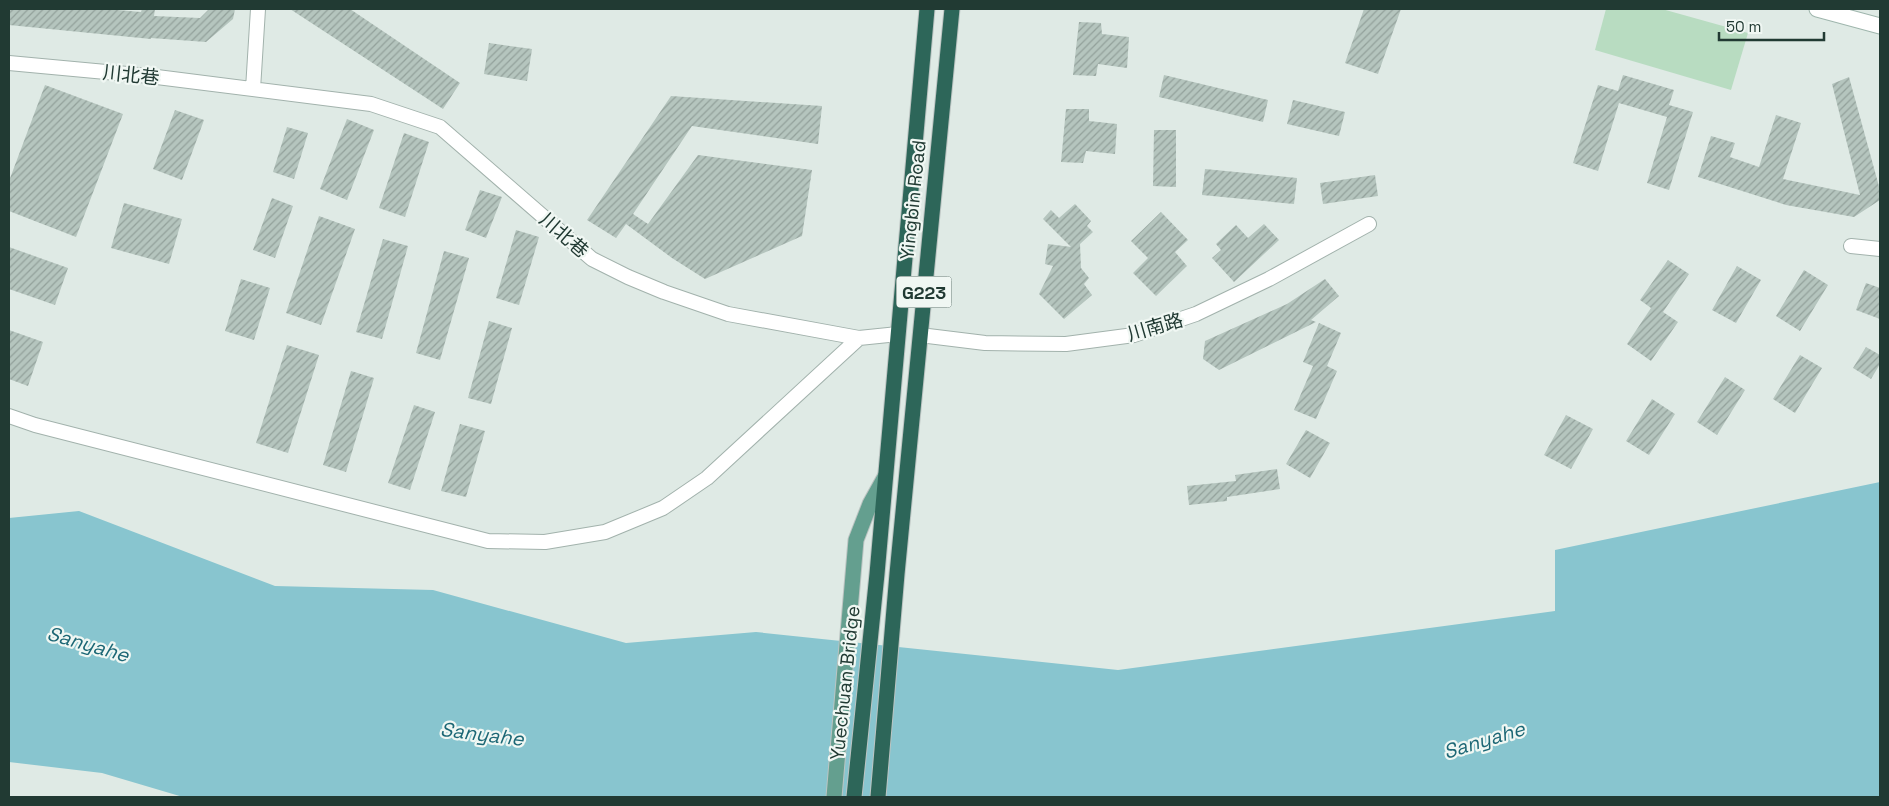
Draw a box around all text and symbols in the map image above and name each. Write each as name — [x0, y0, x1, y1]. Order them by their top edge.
scale bar — [1719, 10, 1824, 42]
text: 50 m — [1726, 17, 1761, 36]
street label: 川北巷 — [101, 60, 161, 90]
street label: Yingbin Road — [894, 139, 932, 261]
street label: 川北巷 — [534, 207, 594, 263]
road number: G223 — [896, 276, 952, 308]
street label: 川南路 — [1124, 307, 1186, 347]
street label: Yuechuan Bridge — [824, 605, 866, 761]
water label: Sanyahe — [44, 620, 133, 668]
water label: Sanyahe — [1440, 715, 1529, 765]
water label: Sanyahe — [439, 716, 526, 752]

